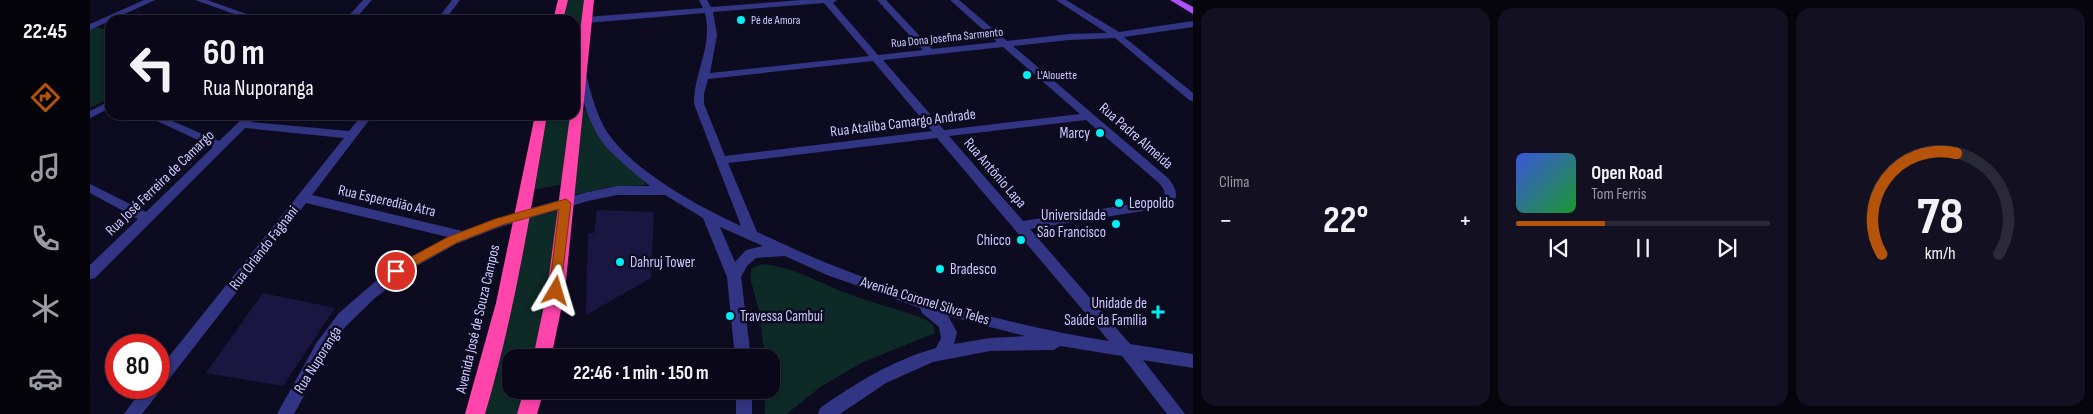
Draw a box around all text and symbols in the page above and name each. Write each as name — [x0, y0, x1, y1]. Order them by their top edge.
place label: Pé de Amora — [751, 13, 801, 28]
marker: Pé de Amora — [735, 14, 747, 26]
text: 22:45 — [23, 18, 67, 45]
street label: Rua Dona Josefina Sarmento — [890, 25, 1004, 51]
text: 60 m — [203, 32, 265, 75]
icon: left — [120, 35, 185, 100]
place label: L'Alouette — [1037, 68, 1077, 83]
marker: L'Alouette — [1021, 69, 1033, 81]
text: Rua Nuporanga — [203, 75, 314, 102]
icon: directions — [28, 80, 63, 115]
street label: Rua Padre Almeida — [1095, 99, 1177, 173]
street label: Rua Ataliba Camargo Andrade — [829, 105, 977, 141]
place label: Marcy — [1060, 124, 1090, 143]
street label: Rua José Ferreira de Camargo — [101, 126, 219, 240]
marker: Marcy — [1094, 127, 1106, 139]
street label: Rua Antônio Lapa — [959, 134, 1031, 212]
icon: music — [28, 150, 63, 185]
text: Open Road — [1591, 162, 1662, 185]
text: Clima — [1219, 173, 1249, 192]
street label: Rua Esperedião Atra — [336, 181, 438, 222]
text: Tom Ferris — [1591, 185, 1646, 204]
text: 78 — [1917, 186, 1964, 249]
place label: Leopoldo — [1129, 194, 1174, 213]
marker: Leopoldo — [1113, 197, 1125, 209]
text: 22° — [1323, 198, 1368, 243]
street label: Rua Orlando Fagnani — [225, 202, 303, 294]
text: − — [1219, 204, 1233, 237]
text: + — [1459, 204, 1472, 237]
place label: Universidade São Francisco — [1037, 206, 1106, 242]
marker: Universidade São Francisco — [1110, 218, 1122, 230]
icon: phone — [28, 221, 63, 256]
place label: Chicco — [976, 231, 1011, 250]
marker: Chicco — [1015, 234, 1027, 246]
icon: previous — [1545, 234, 1573, 262]
icon: pause — [1629, 234, 1657, 262]
icon: next — [1713, 234, 1741, 262]
street label: Avenida José de Souza Campos — [451, 243, 504, 396]
text: km/h — [1925, 243, 1956, 264]
pin — [375, 250, 417, 292]
place label: Dahruj Tower — [630, 253, 696, 272]
marker: Dahruj Tower — [614, 256, 626, 268]
icon: arrive — [382, 257, 410, 285]
place label: Bradesco — [950, 260, 996, 279]
marker: Bradesco — [934, 263, 946, 275]
position arrow — [529, 264, 581, 316]
street label: Avenida Coronel Silva Teles — [857, 272, 992, 330]
icon: climate — [28, 291, 63, 326]
place label: Unidade de Saúde da Família — [1064, 294, 1147, 330]
marker: Unidade de Saúde da Família — [1151, 305, 1165, 319]
place label: Travessa Cambuí — [740, 307, 823, 326]
marker: Travessa Cambuí — [724, 310, 736, 322]
street label: Rua Nuporanga — [290, 323, 346, 397]
speed limit sign: 80 — [105, 334, 170, 399]
icon: car — [28, 361, 63, 396]
text: 22:46 · 1 min · 150 m — [573, 362, 709, 385]

